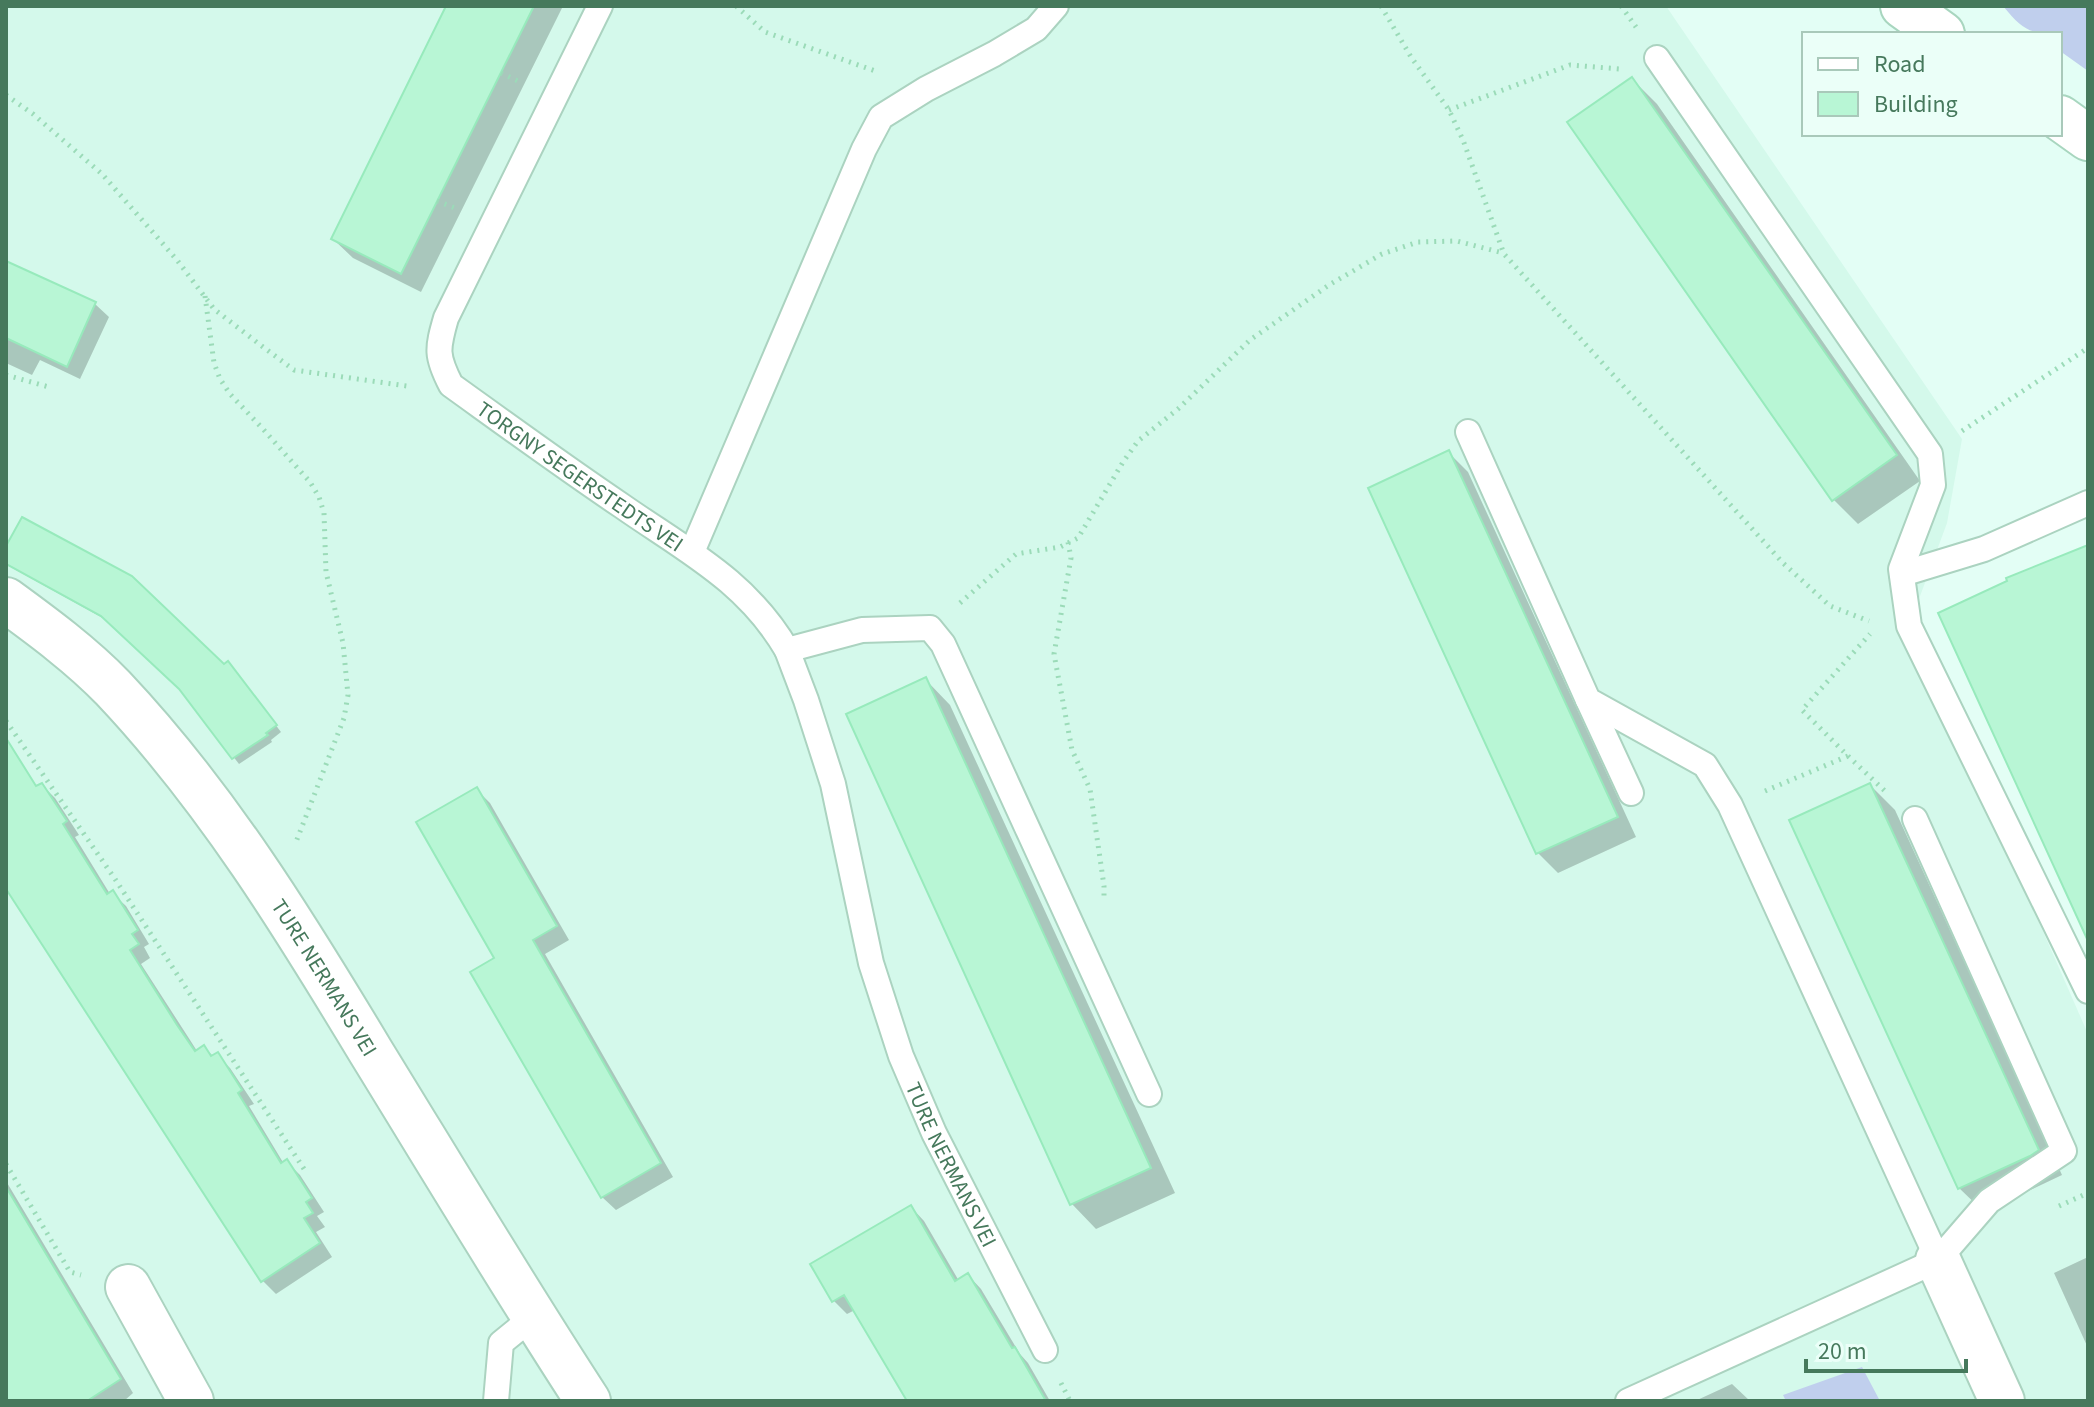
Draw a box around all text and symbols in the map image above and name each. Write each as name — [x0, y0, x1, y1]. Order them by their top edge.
legend — [1802, 32, 2062, 136]
text: Road — [1874, 47, 1926, 82]
text: Building — [1874, 87, 1958, 122]
street label: TORGNY SEGERSTEDTS VEI — [470, 394, 690, 560]
street label: TURE NERMANS VEI — [263, 893, 385, 1063]
street label: TURE NERMANS VEI — [897, 1077, 1005, 1253]
scale bar — [1806, 1323, 1966, 1373]
text: 20 m — [1818, 1334, 1867, 1369]

